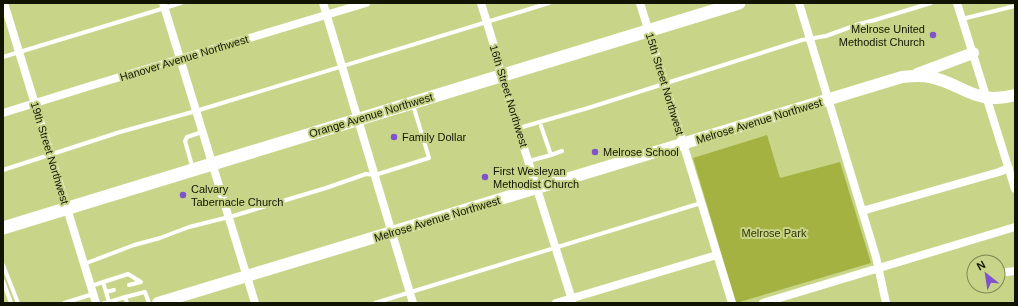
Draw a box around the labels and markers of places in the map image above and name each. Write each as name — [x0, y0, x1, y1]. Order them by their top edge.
place label: Melrose United Methodist Church — [839, 23, 925, 48]
marker: Melrose United Methodist Church — [928, 30, 938, 40]
place label: Family Dollar — [402, 131, 467, 143]
marker: Family Dollar — [389, 132, 399, 142]
place label: Melrose School — [603, 146, 679, 158]
marker: Melrose School — [590, 147, 600, 157]
place label: First Wesleyan Methodist Church — [493, 165, 579, 190]
marker: First Wesleyan Methodist Church — [480, 172, 490, 182]
place label: Calvary Tabernacle Church — [191, 183, 283, 208]
marker: Calvary Tabernacle Church — [178, 190, 188, 200]

